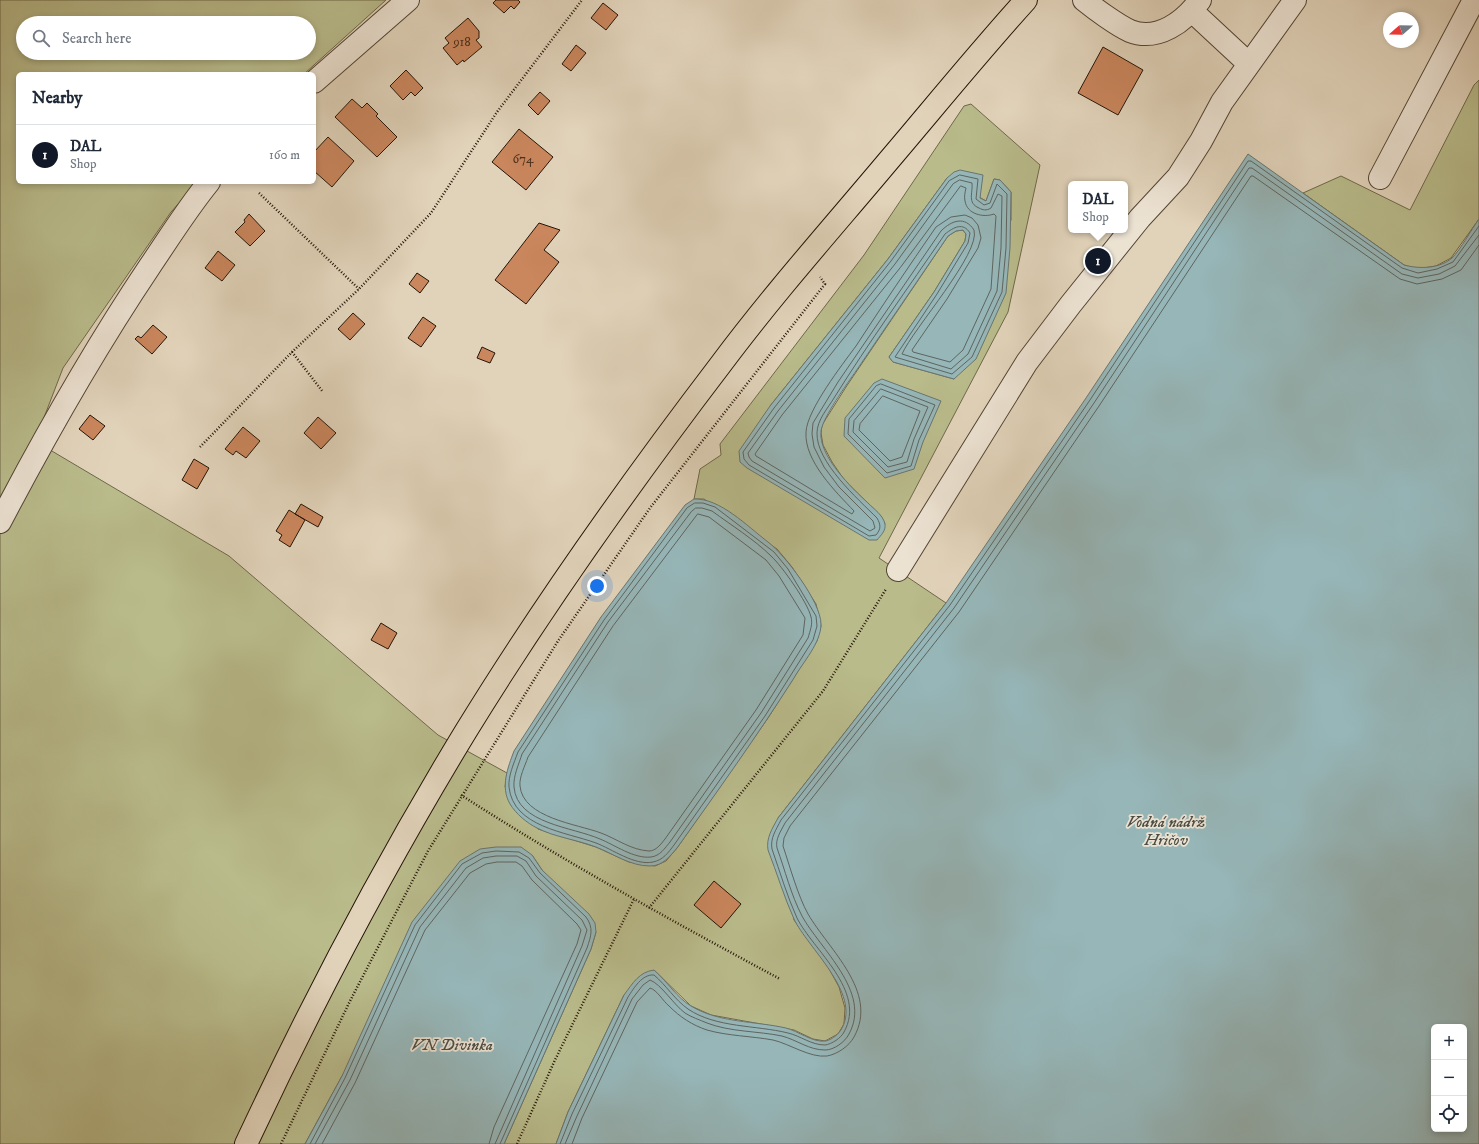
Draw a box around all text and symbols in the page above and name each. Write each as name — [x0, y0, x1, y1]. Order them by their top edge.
north arrow — [1383, 12, 1419, 48]
search box — [16, 16, 316, 60]
icon: search — [30, 27, 52, 49]
text: Search here — [62, 29, 131, 48]
house number: 918 — [452, 34, 471, 50]
text: Nearby — [32, 87, 82, 109]
text: DAL — [70, 137, 101, 156]
text: 1 — [43, 147, 47, 163]
text: 160 m — [269, 147, 300, 163]
house number: 674 — [513, 151, 534, 167]
text: Shop — [70, 156, 96, 172]
popup — [1068, 181, 1128, 233]
text: DAL — [1082, 190, 1114, 209]
text: Shop — [1082, 209, 1109, 225]
pin: 1 — [1085, 246, 1111, 276]
your location — [587, 576, 607, 596]
water label: Vodná nádrž Hričov — [1127, 812, 1205, 850]
map controls — [1431, 1024, 1467, 1132]
button: + — [1431, 1024, 1467, 1060]
water label: VN Divinka — [411, 1035, 493, 1055]
button: − — [1431, 1060, 1467, 1096]
button: locate — [1431, 1096, 1467, 1132]

